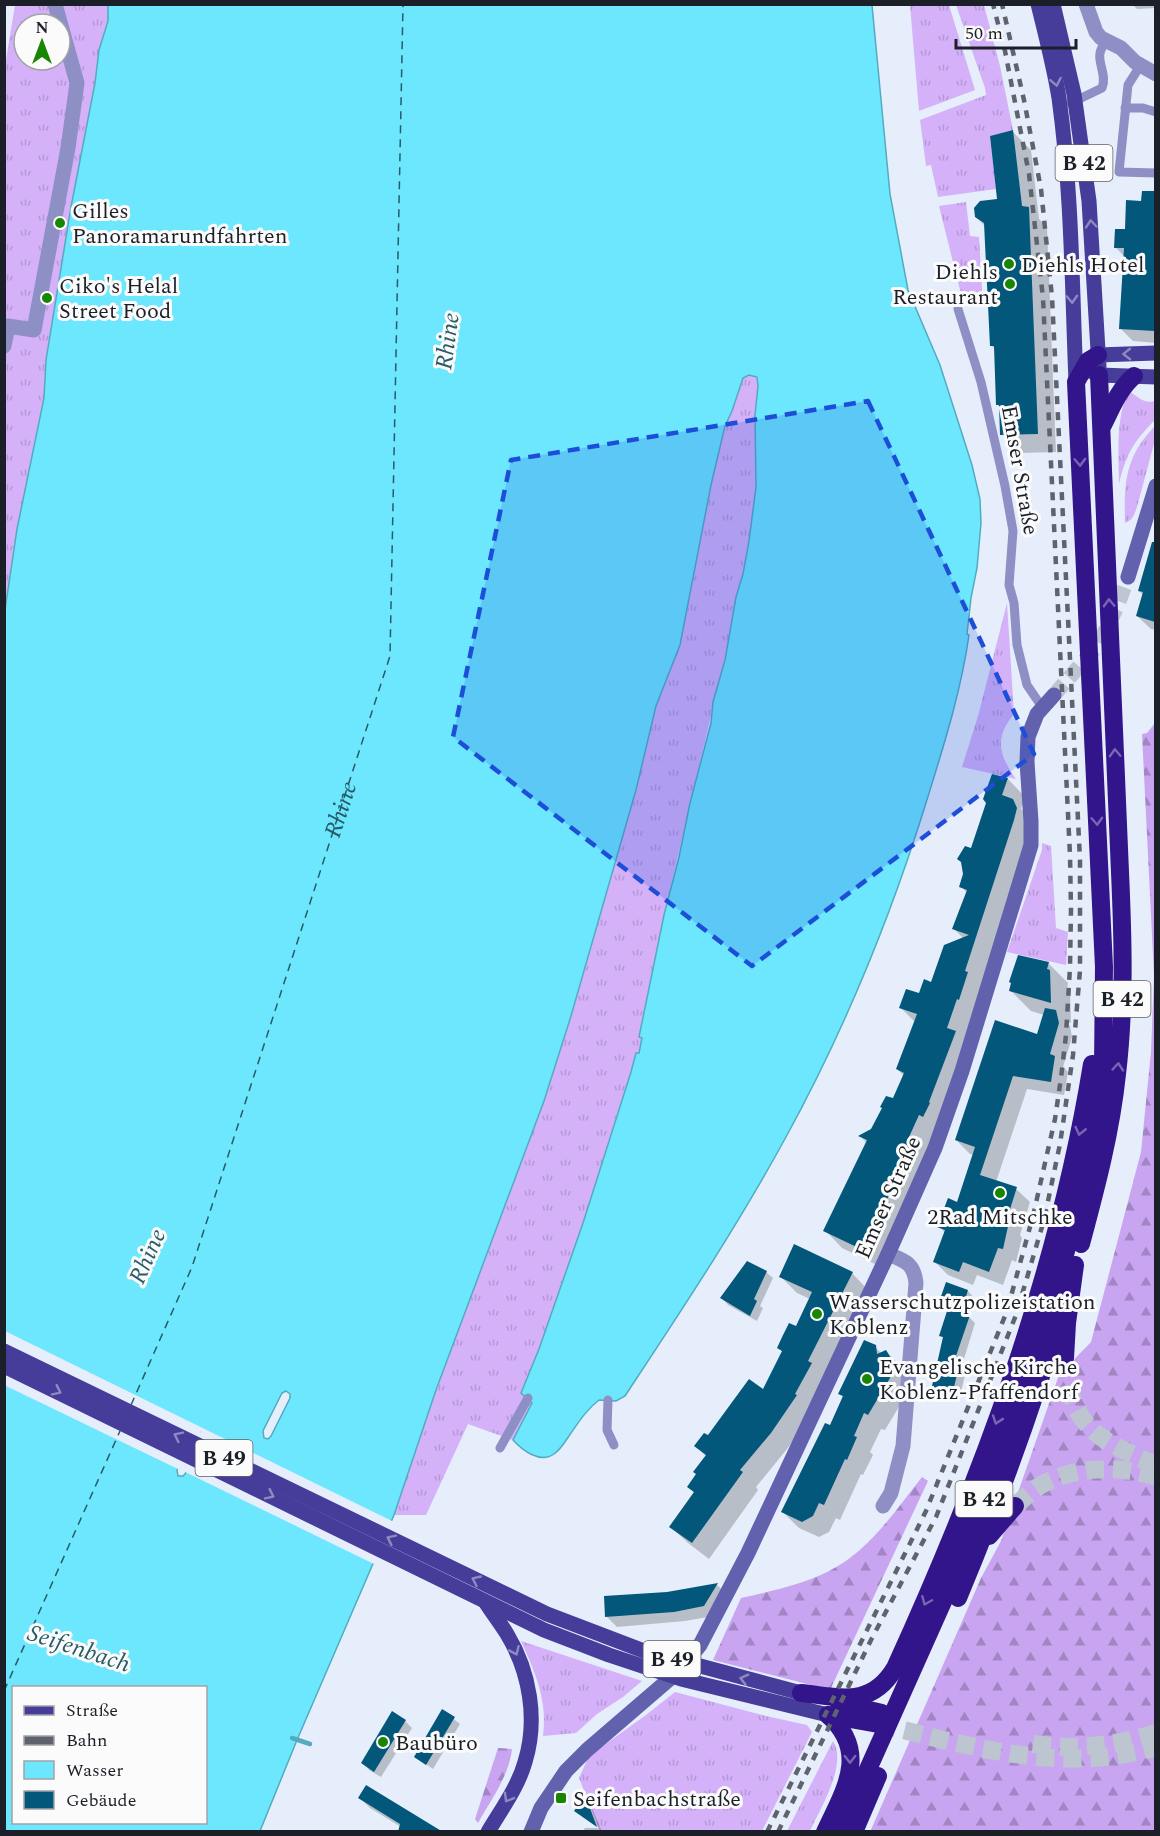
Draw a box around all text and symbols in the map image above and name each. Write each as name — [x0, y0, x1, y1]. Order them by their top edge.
north arrow — [12, 12, 72, 72]
scale bar — [956, 12, 1076, 50]
text: N — [35, 16, 49, 40]
text: 50 m — [965, 20, 1003, 47]
one-way arrow — [1049, 77, 1061, 87]
road number: B 42 — [1056, 145, 1112, 181]
place label: Gilles Panoramarundfahrten — [72, 195, 287, 253]
marker: Gilles Panoramarundfahrten — [53, 216, 67, 230]
one-way arrow — [1085, 219, 1098, 228]
place label: Diehls Hotel — [1021, 249, 1144, 282]
place label: Diehls Restaurant — [892, 256, 998, 314]
marker: Diehls Hotel — [1002, 257, 1016, 271]
place label: Ciko's Helal Street Food — [59, 270, 178, 328]
marker: Diehls Restaurant — [1003, 277, 1017, 291]
marker: Ciko's Helal Street Food — [40, 291, 54, 305]
one-way arrow — [1066, 295, 1079, 304]
water label: Rhine — [426, 310, 470, 372]
one-way arrow — [1122, 348, 1131, 360]
street label: Emser Straße — [992, 403, 1047, 538]
one-way arrow — [1073, 458, 1086, 467]
one-way arrow — [1103, 599, 1115, 608]
one-way arrow — [1109, 748, 1121, 757]
water label: Rhine — [315, 777, 367, 842]
one-way arrow — [1090, 817, 1103, 826]
road number: B 42 — [1094, 981, 1150, 1017]
one-way arrow — [1111, 1062, 1124, 1071]
one-way arrow — [1074, 1126, 1087, 1136]
street label: Emser Straße — [847, 1131, 930, 1264]
marker: 2Rad Mitschke — [993, 1186, 1007, 1200]
place label: 2Rad Mitschke — [927, 1201, 1073, 1234]
water label: Rhine — [120, 1223, 176, 1290]
place label: Wasserschutzpolizeistation Koblenz — [829, 1286, 1096, 1344]
marker: Wasserschutzpolizeistation Koblenz — [810, 1307, 824, 1321]
place label: Evangelische Kirche Koblenz-Pfaffendorf — [879, 1351, 1080, 1409]
marker: Evangelische Kirche Koblenz-Pfaffendorf — [860, 1372, 874, 1386]
one-way arrow — [51, 1384, 62, 1396]
one-way arrow — [992, 1414, 1005, 1424]
one-way arrow — [174, 1431, 185, 1443]
road number: B 49 — [196, 1440, 252, 1476]
road number: B 42 — [956, 1481, 1012, 1517]
one-way arrow — [263, 1488, 274, 1500]
one-way arrow — [387, 1535, 398, 1547]
one-way arrow — [472, 1576, 483, 1588]
one-way arrow — [921, 1595, 933, 1606]
water label: Seifenbach — [23, 1615, 135, 1682]
road number: B 49 — [644, 1641, 700, 1677]
one-way arrow — [508, 1644, 520, 1655]
one-way arrow — [739, 1674, 750, 1686]
legend — [12, 1686, 207, 1824]
text: Straße — [66, 1697, 118, 1724]
text: Bahn — [66, 1727, 108, 1754]
place label: Baubüro — [395, 1727, 478, 1760]
marker: Baubüro — [376, 1735, 390, 1749]
one-way arrow — [844, 1755, 856, 1764]
text: Wasser — [66, 1757, 123, 1784]
place label: Seifenbachstraße — [573, 1783, 741, 1816]
text: Gebäude — [66, 1787, 136, 1814]
marker: Seifenbachstraße — [554, 1791, 568, 1805]
one-way arrow — [504, 1792, 515, 1802]

